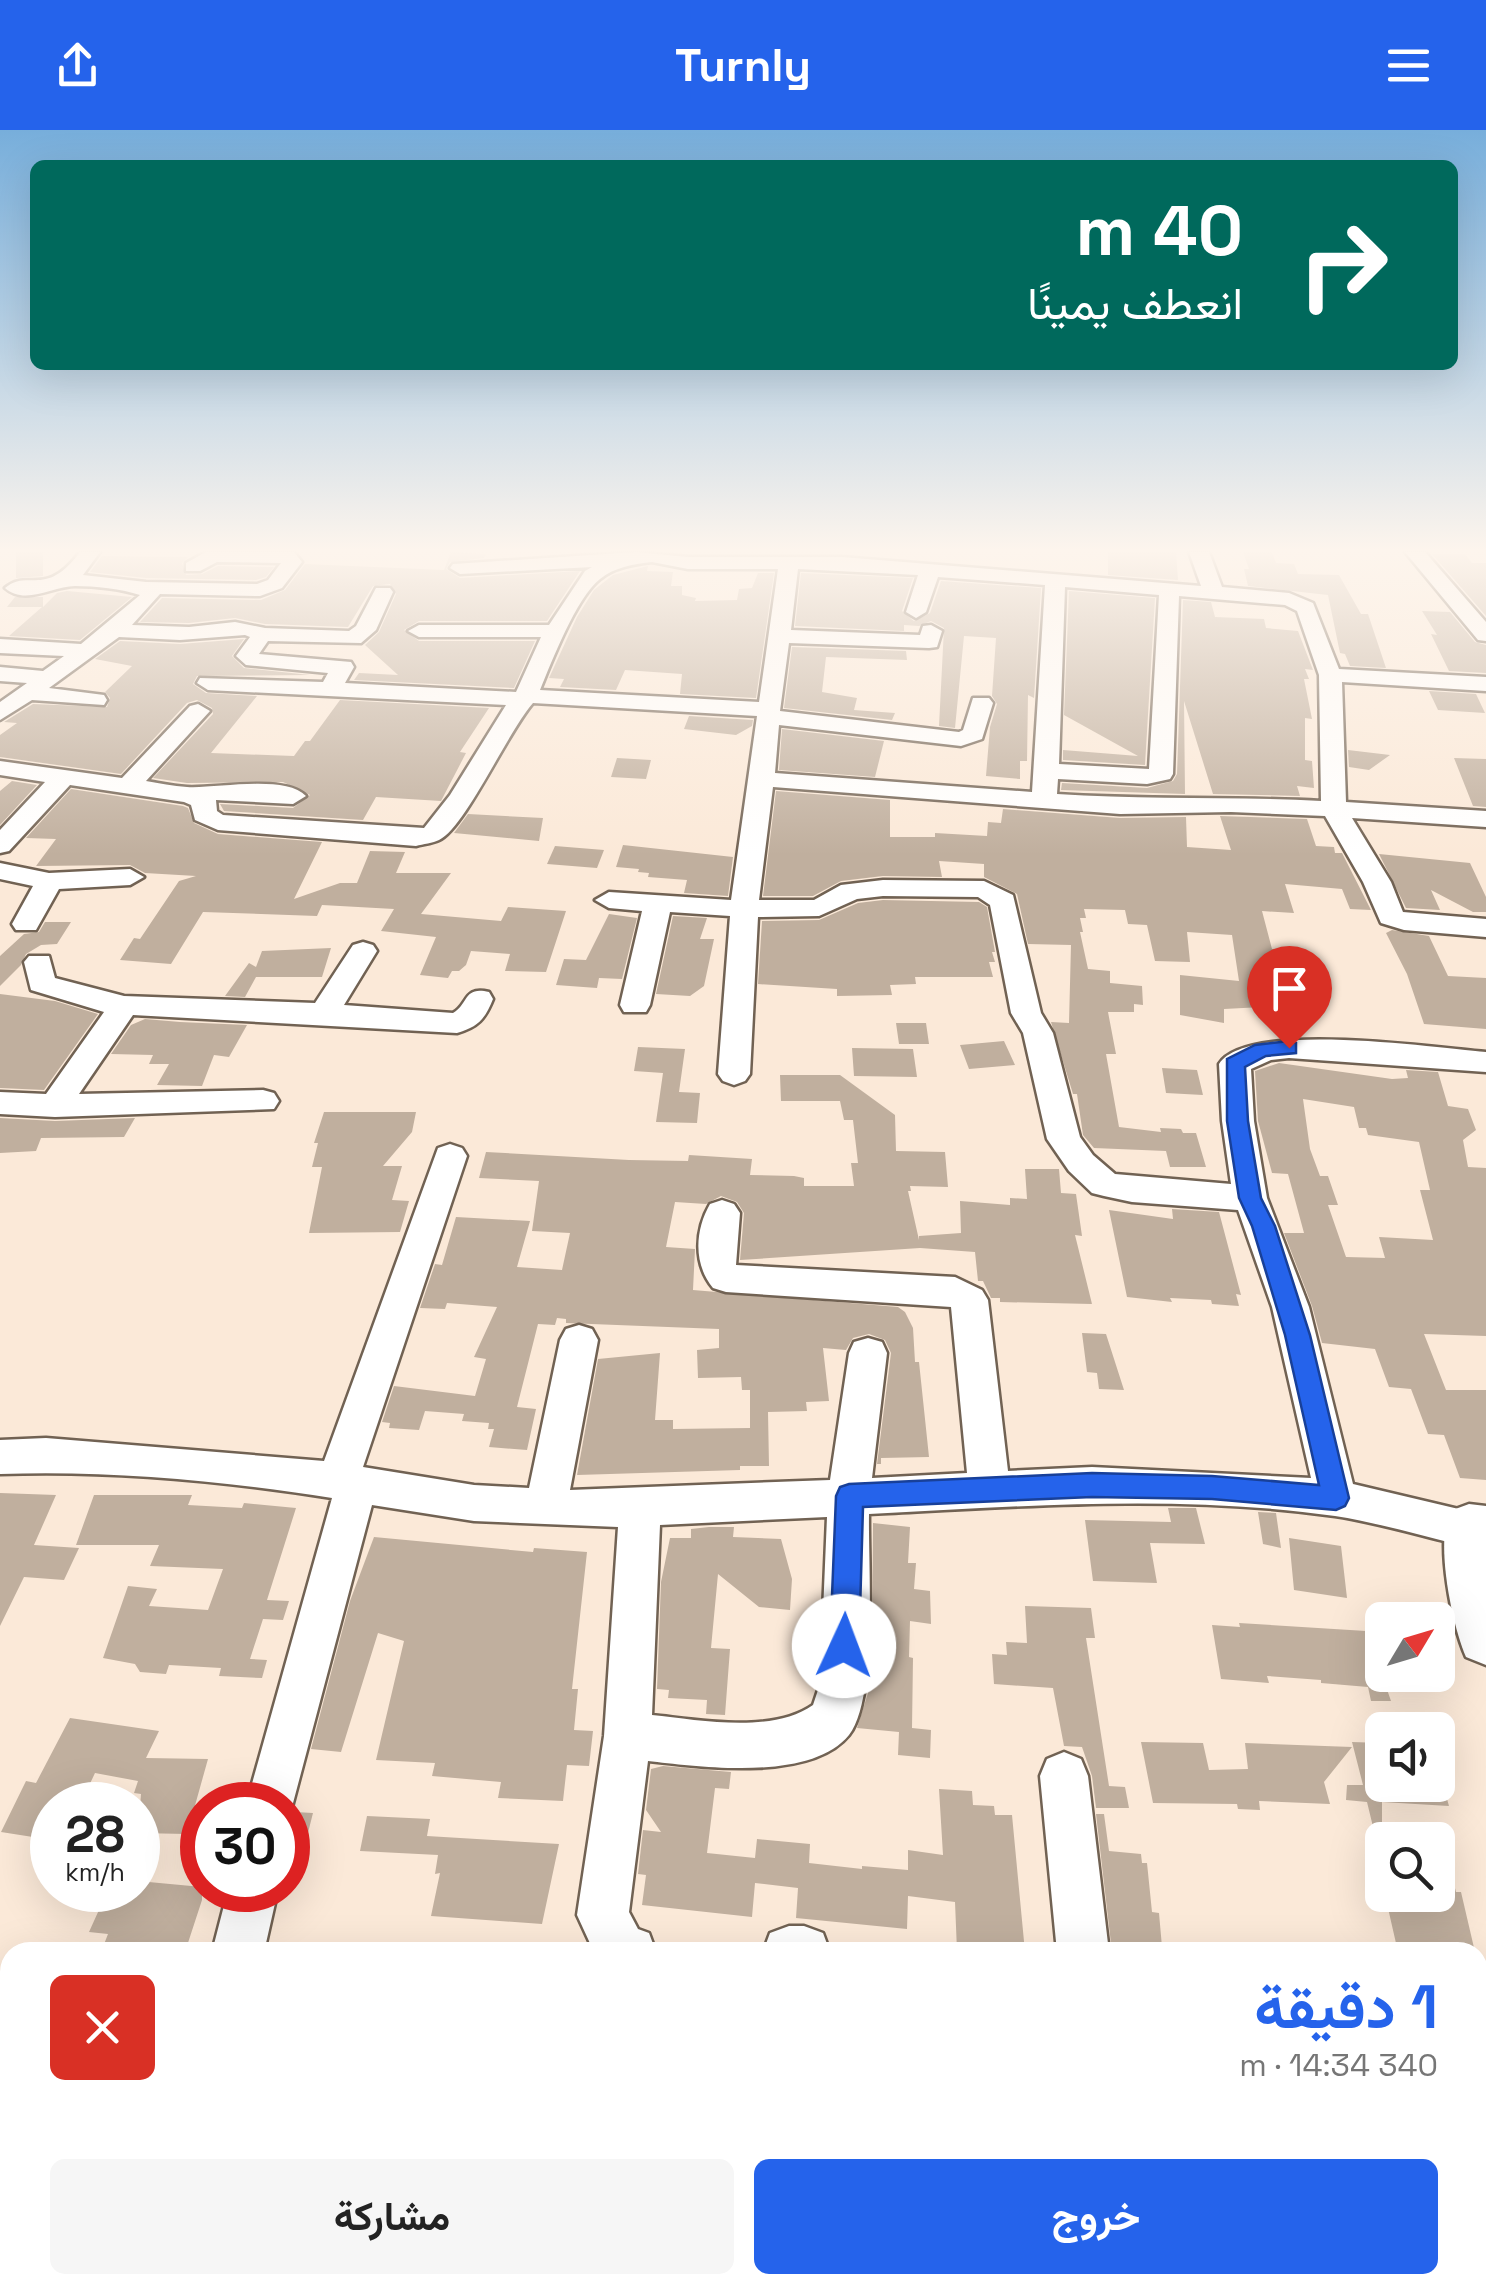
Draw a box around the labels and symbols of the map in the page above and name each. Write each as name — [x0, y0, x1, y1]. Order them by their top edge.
pin — [1247, 946, 1332, 1049]
position arrow — [792, 1594, 896, 1698]
north arrow — [1365, 1602, 1455, 1692]
speed limit sign: 30 — [180, 1782, 310, 1912]

